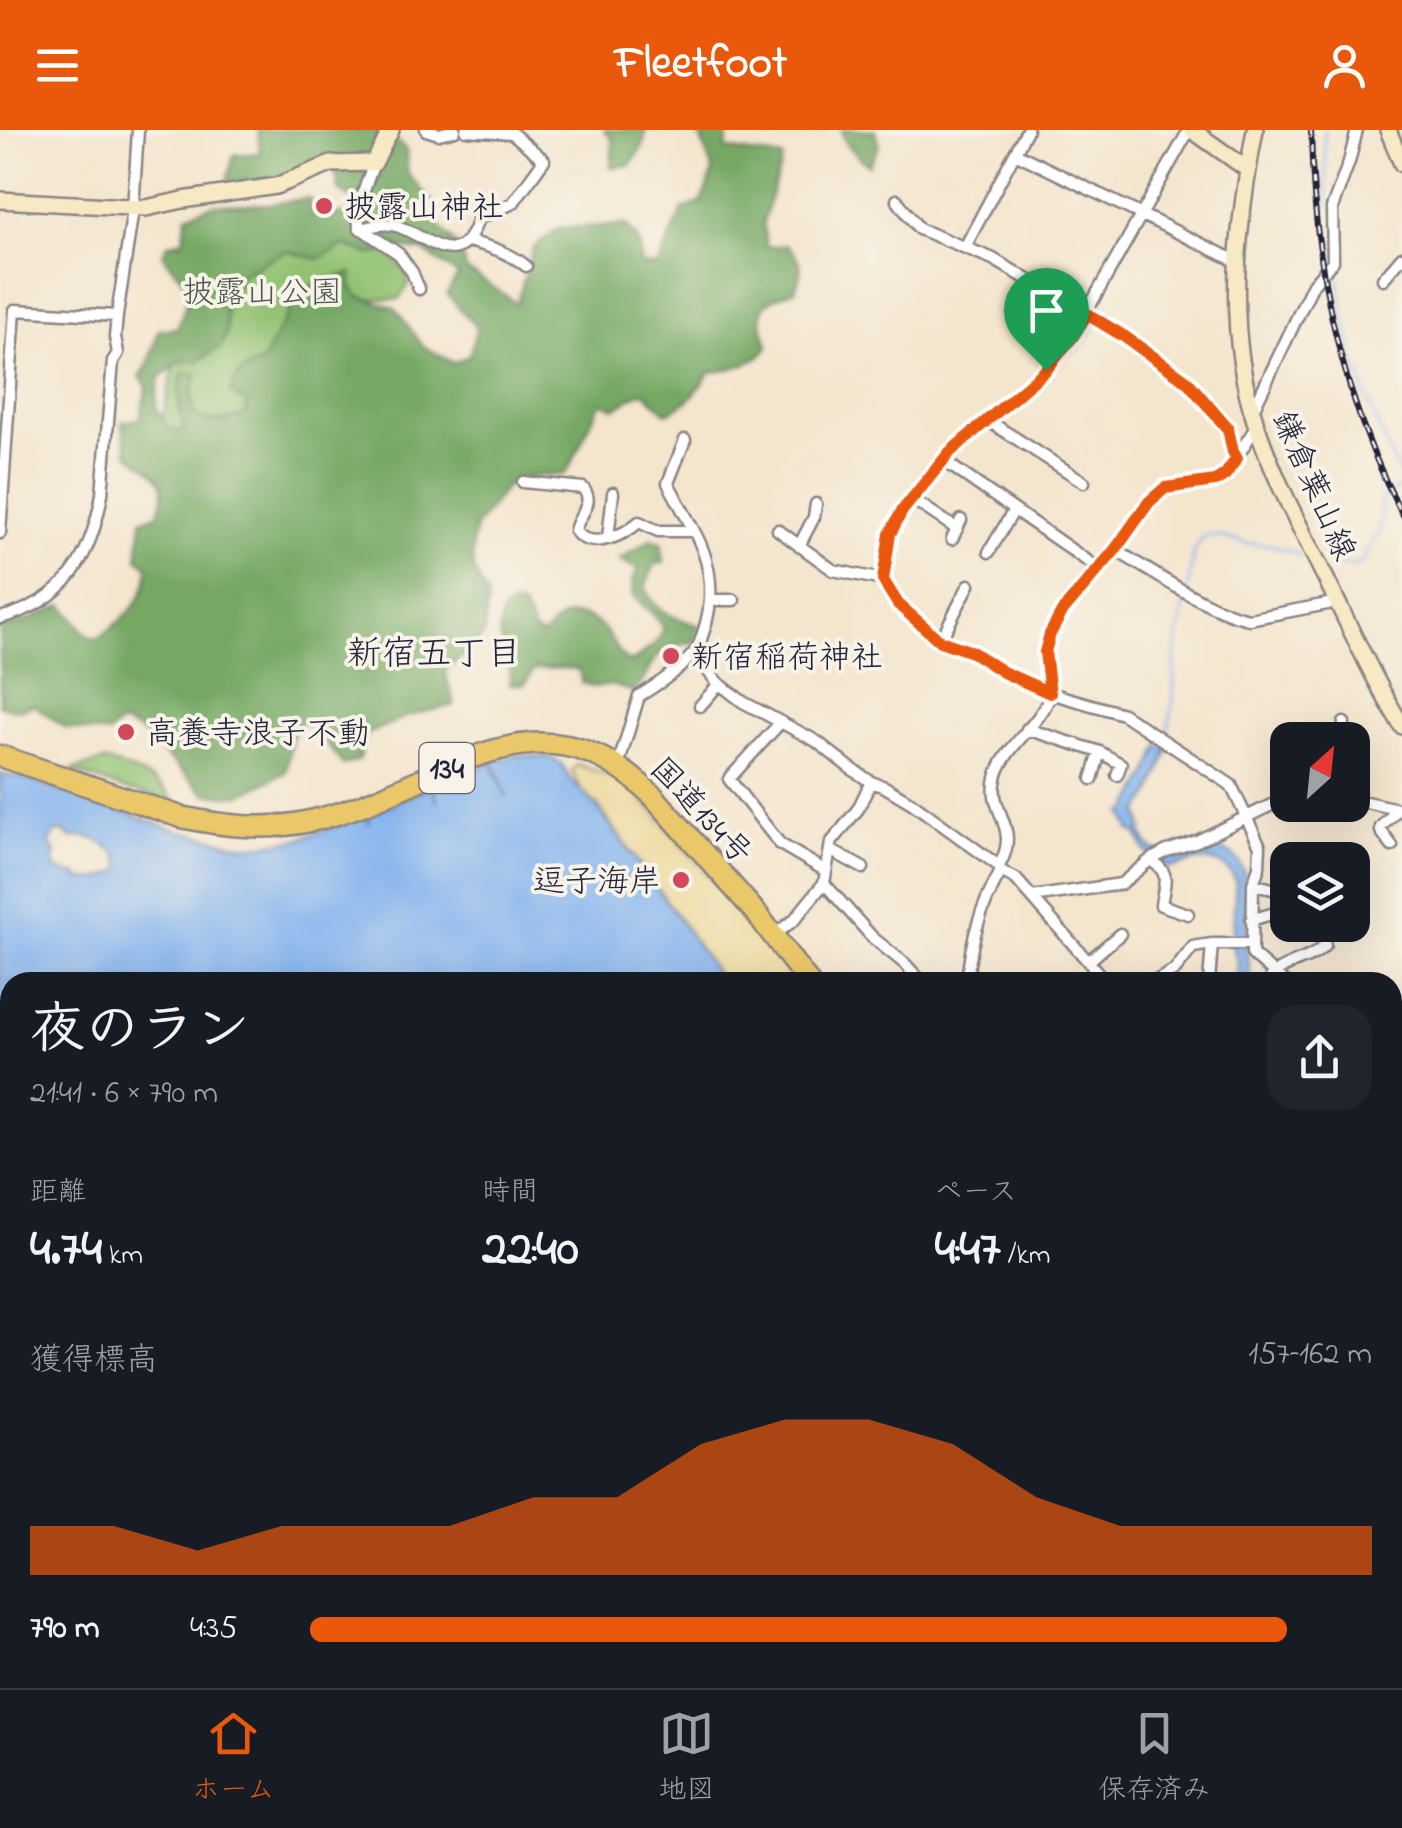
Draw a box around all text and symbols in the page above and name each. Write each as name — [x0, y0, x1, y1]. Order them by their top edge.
text: Fleetfoot — [615, 32, 787, 98]
icon: menu — [30, 38, 85, 93]
icon: person — [1317, 38, 1372, 93]
place label: 披露山神社 — [344, 186, 504, 233]
marker: 披露山神社 — [313, 195, 335, 217]
pin — [1004, 268, 1089, 371]
park label: 披露山公園 — [182, 271, 342, 318]
icon: arrive — [1019, 283, 1074, 338]
street label: 鎌倉葉山線 — [1258, 404, 1366, 569]
district label: 新宿五丁目 — [346, 630, 522, 681]
place label: 新宿稲荷神社 — [691, 636, 883, 683]
marker: 新宿稲荷神社 — [660, 645, 682, 667]
place label: 高養寺浪子不動 — [146, 712, 370, 759]
marker: 高養寺浪子不動 — [115, 721, 137, 743]
north arrow — [1270, 722, 1370, 822]
map controls — [1270, 722, 1370, 942]
road number: 134 — [420, 743, 474, 793]
street label: 国道134号 — [637, 748, 762, 877]
button: layers — [1270, 842, 1370, 942]
place label: 逗子海岸 — [533, 860, 661, 907]
marker: 逗子海岸 — [670, 869, 692, 891]
text: 夜のラン — [30, 993, 250, 1073]
button: share — [1267, 1005, 1372, 1110]
text: 21:41 · 6 × 790 m — [30, 1071, 218, 1118]
text: 距離 — [30, 1173, 86, 1214]
text: 時間 — [482, 1173, 538, 1214]
text: ペース — [935, 1173, 1017, 1214]
text: 4.74 — [30, 1214, 102, 1287]
text: 22:40 — [482, 1214, 578, 1287]
text: 4:47 — [935, 1214, 1001, 1287]
text: km — [102, 1236, 143, 1277]
text: /km — [1001, 1236, 1050, 1277]
text: 157–162 m — [1248, 1332, 1372, 1379]
text: 獲得標高 — [30, 1338, 158, 1385]
text: 790 m — [30, 1606, 99, 1653]
text: 4:35 — [190, 1606, 237, 1653]
tab: ホーム — [192, 1706, 275, 1812]
tab: 地図 — [658, 1706, 714, 1812]
tab: 保存済み — [1098, 1706, 1210, 1812]

